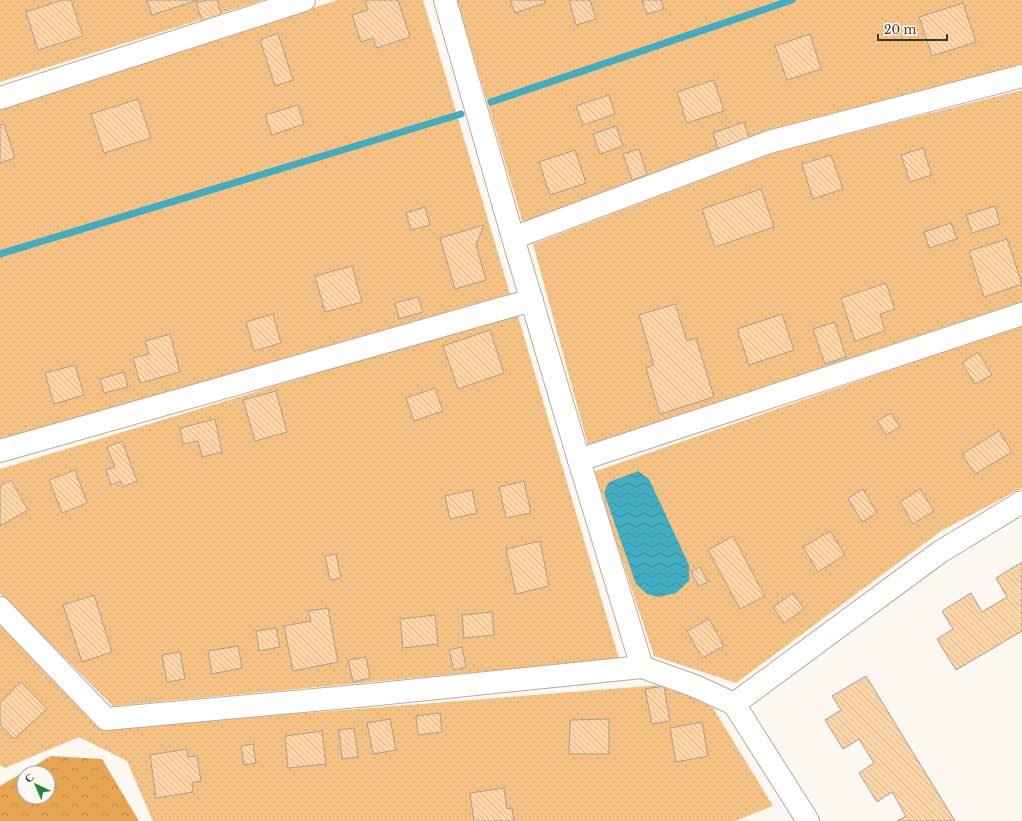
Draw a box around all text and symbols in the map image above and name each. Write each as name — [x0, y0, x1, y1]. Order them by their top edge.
scale bar — [878, 16, 947, 42]
text: 20 m — [884, 22, 916, 37]
north arrow — [16, 765, 56, 805]
text: С — [21, 770, 37, 786]

